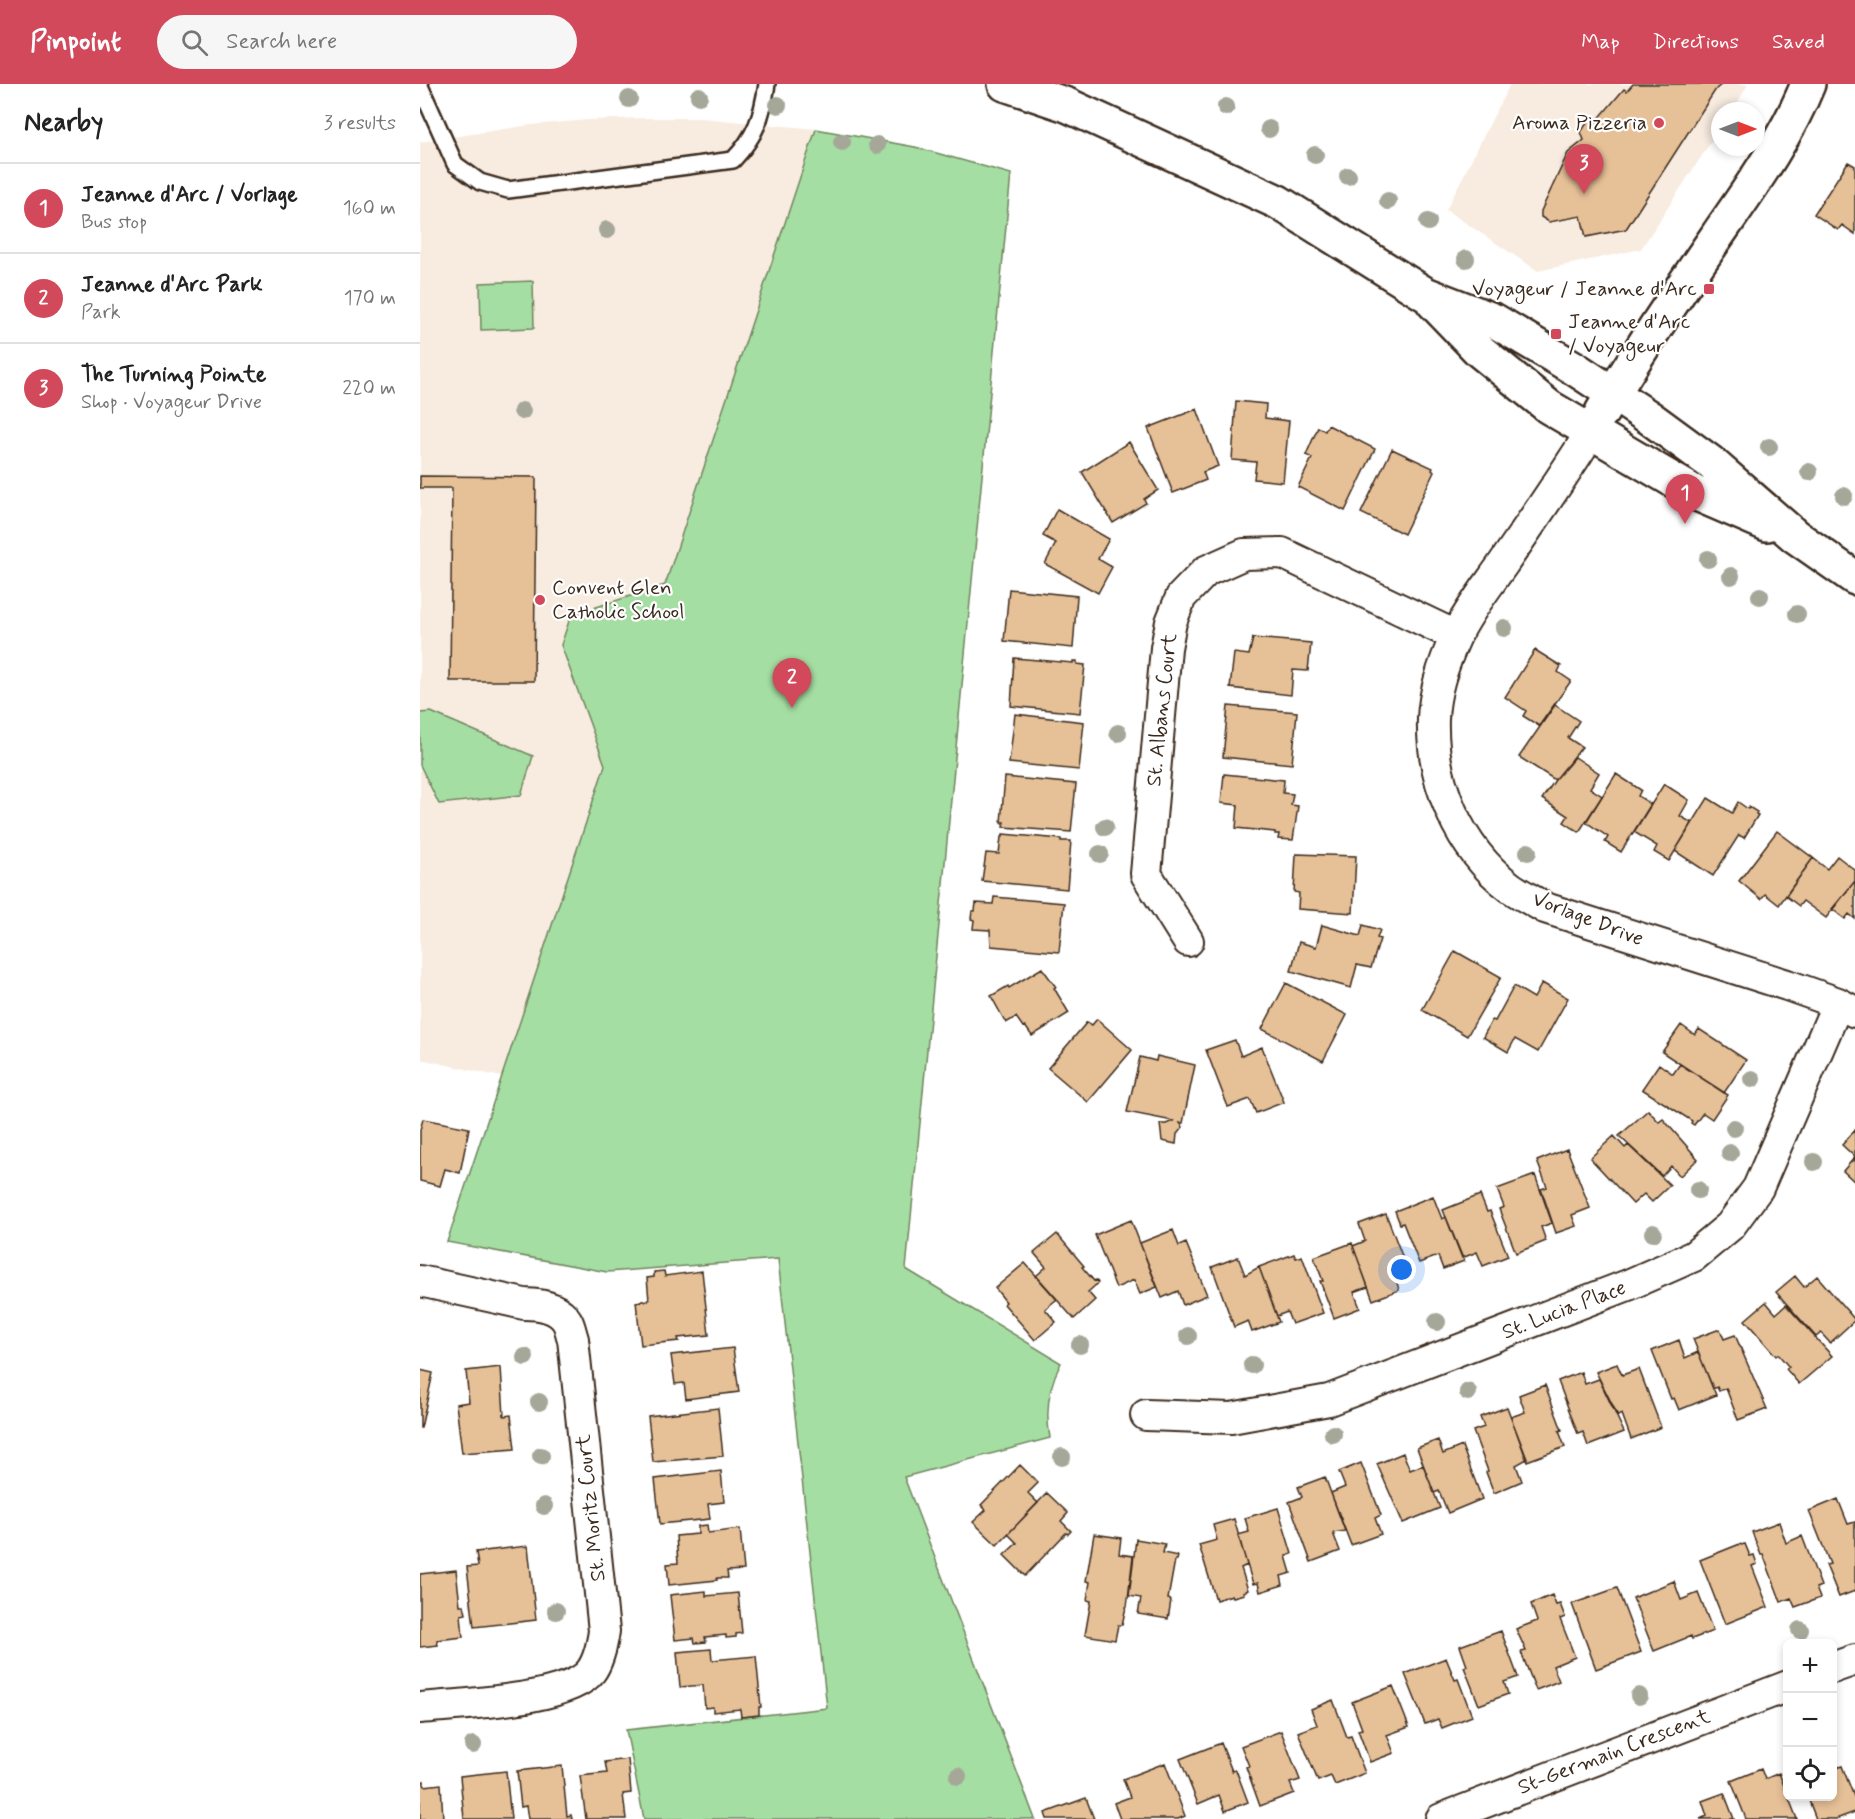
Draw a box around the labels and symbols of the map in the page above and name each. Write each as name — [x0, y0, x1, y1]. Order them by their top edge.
north arrow — [1711, 102, 1765, 156]
place label: Aroma Pizzeria — [1512, 109, 1647, 137]
marker: Aroma Pizzeria — [1652, 116, 1666, 130]
pin: 3 — [1564, 144, 1604, 194]
place label: Voyageur / Jeanne d'Arc — [1472, 275, 1697, 304]
marker: Voyageur / Jeanne d'Arc — [1702, 282, 1716, 296]
place label: Jeanne d'Arc / Voyageur — [1568, 308, 1691, 361]
marker: Jeanne d'Arc / Voyageur — [1549, 327, 1563, 341]
pin: 1 — [1666, 474, 1704, 524]
place label: Convent Glen Catholic School — [552, 574, 684, 626]
marker: Convent Glen Catholic School — [533, 593, 547, 607]
street label: St. Albans Court — [1140, 631, 1184, 788]
pin: 2 — [772, 658, 812, 708]
street label: Vorlage Drive — [1528, 885, 1648, 953]
your location — [1387, 1255, 1416, 1284]
street label: St. Lucia Place — [1498, 1274, 1630, 1346]
street label: St. Moritz Court — [569, 1432, 613, 1583]
street label: St-Germain Crescent — [1514, 1702, 1715, 1802]

